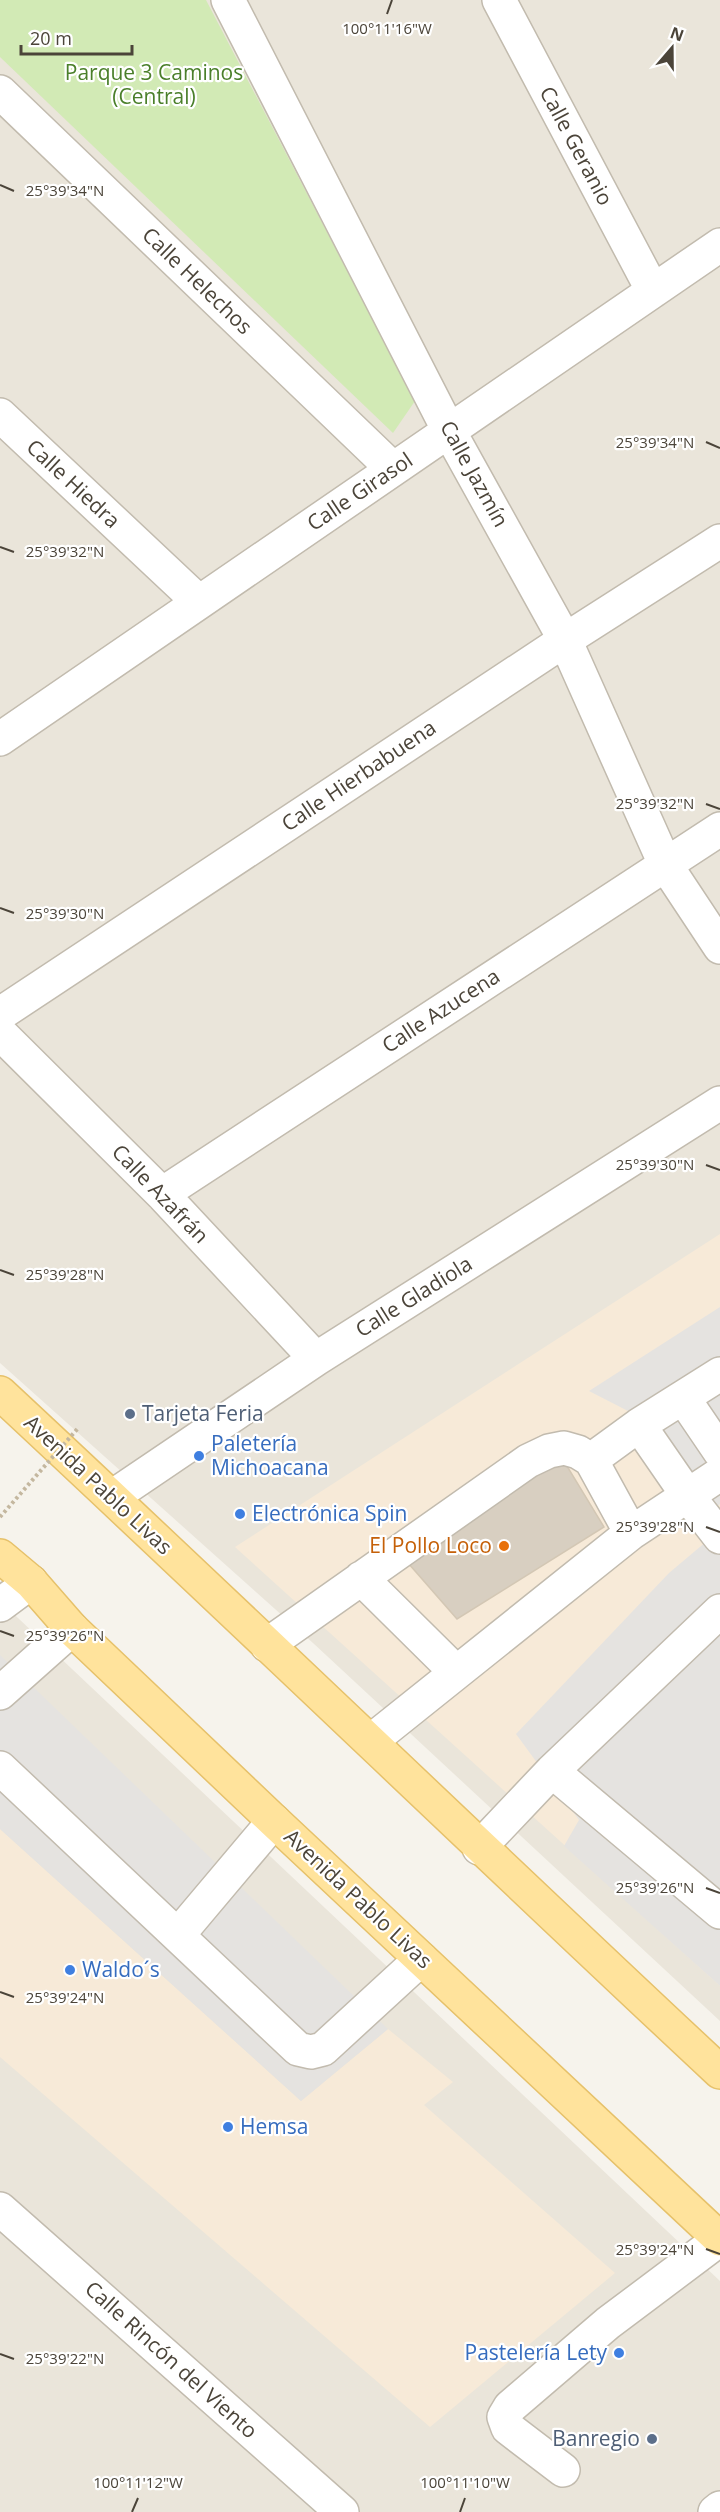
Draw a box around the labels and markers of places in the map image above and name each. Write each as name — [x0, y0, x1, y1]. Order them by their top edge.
place label: Tarjeta Feria — [142, 1399, 264, 1427]
marker: Tarjeta Feria — [123, 1407, 137, 1421]
place label: Paletería Michoacana — [211, 1429, 329, 1481]
marker: Paletería Michoacana — [192, 1449, 206, 1463]
place label: Electrónica Spin — [252, 1499, 407, 1527]
marker: Electrónica Spin — [233, 1507, 247, 1521]
place label: El Pollo Loco — [369, 1531, 492, 1559]
marker: El Pollo Loco — [497, 1539, 511, 1553]
place label: Waldo´s — [82, 1955, 160, 1983]
marker: Waldo´s — [63, 1963, 77, 1977]
place label: Hemsa — [240, 2112, 308, 2140]
marker: Hemsa — [221, 2120, 235, 2134]
place label: Pastelería Lety — [465, 2338, 607, 2366]
marker: Pastelería Lety — [612, 2346, 626, 2360]
place label: Banregio — [552, 2424, 640, 2452]
marker: Banregio — [645, 2432, 659, 2446]

